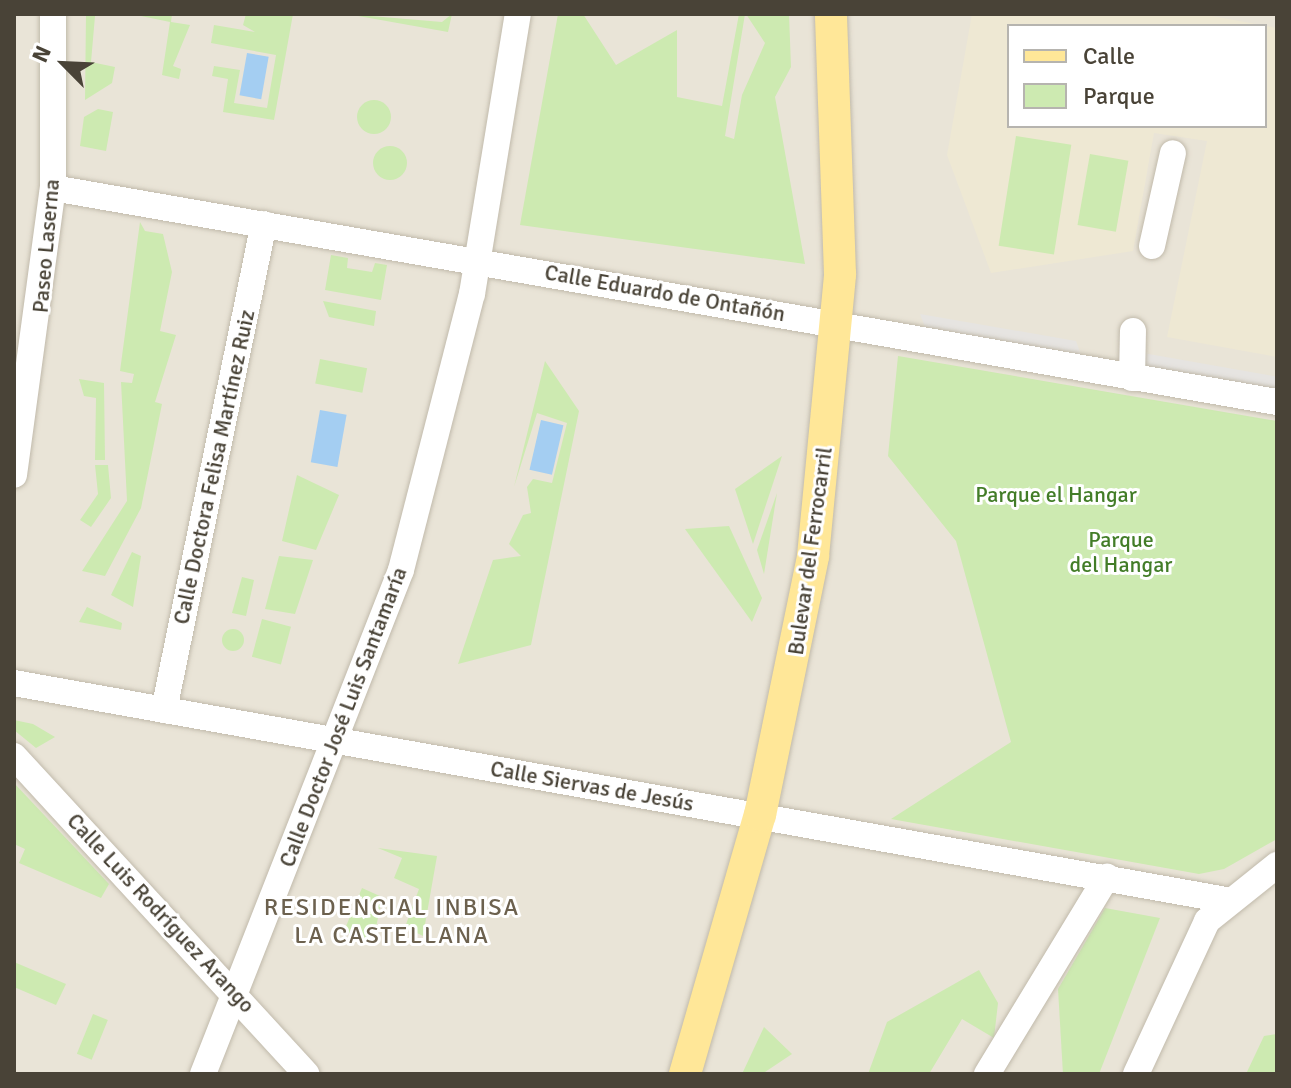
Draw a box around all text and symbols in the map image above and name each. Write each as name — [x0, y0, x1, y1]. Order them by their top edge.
north arrow — [24, 24, 104, 104]
legend — [1007, 24, 1267, 128]
text: Calle — [1083, 41, 1135, 71]
text: N — [26, 42, 57, 67]
text: Parque — [1083, 81, 1155, 111]
street label: Paseo Laserna — [27, 178, 65, 314]
street label: Calle Eduardo de Ontañón — [543, 259, 787, 327]
street label: Calle Doctora Felisa Martínez Ruiz — [168, 307, 260, 627]
street label: Bulevar del Ferrocarril — [782, 445, 838, 657]
park label: Parque el Hangar — [975, 482, 1137, 508]
park label: Parque del Hangar — [1070, 526, 1172, 578]
street label: Calle Doctor José Luis Santamaría — [273, 563, 413, 871]
street label: Calle Siervas de Jesús — [488, 755, 696, 817]
street label: Calle Luis Rodríguez Arango — [62, 808, 260, 1018]
district label: RESIDENCIAL INBISA LA CASTELLANA — [264, 894, 520, 950]

